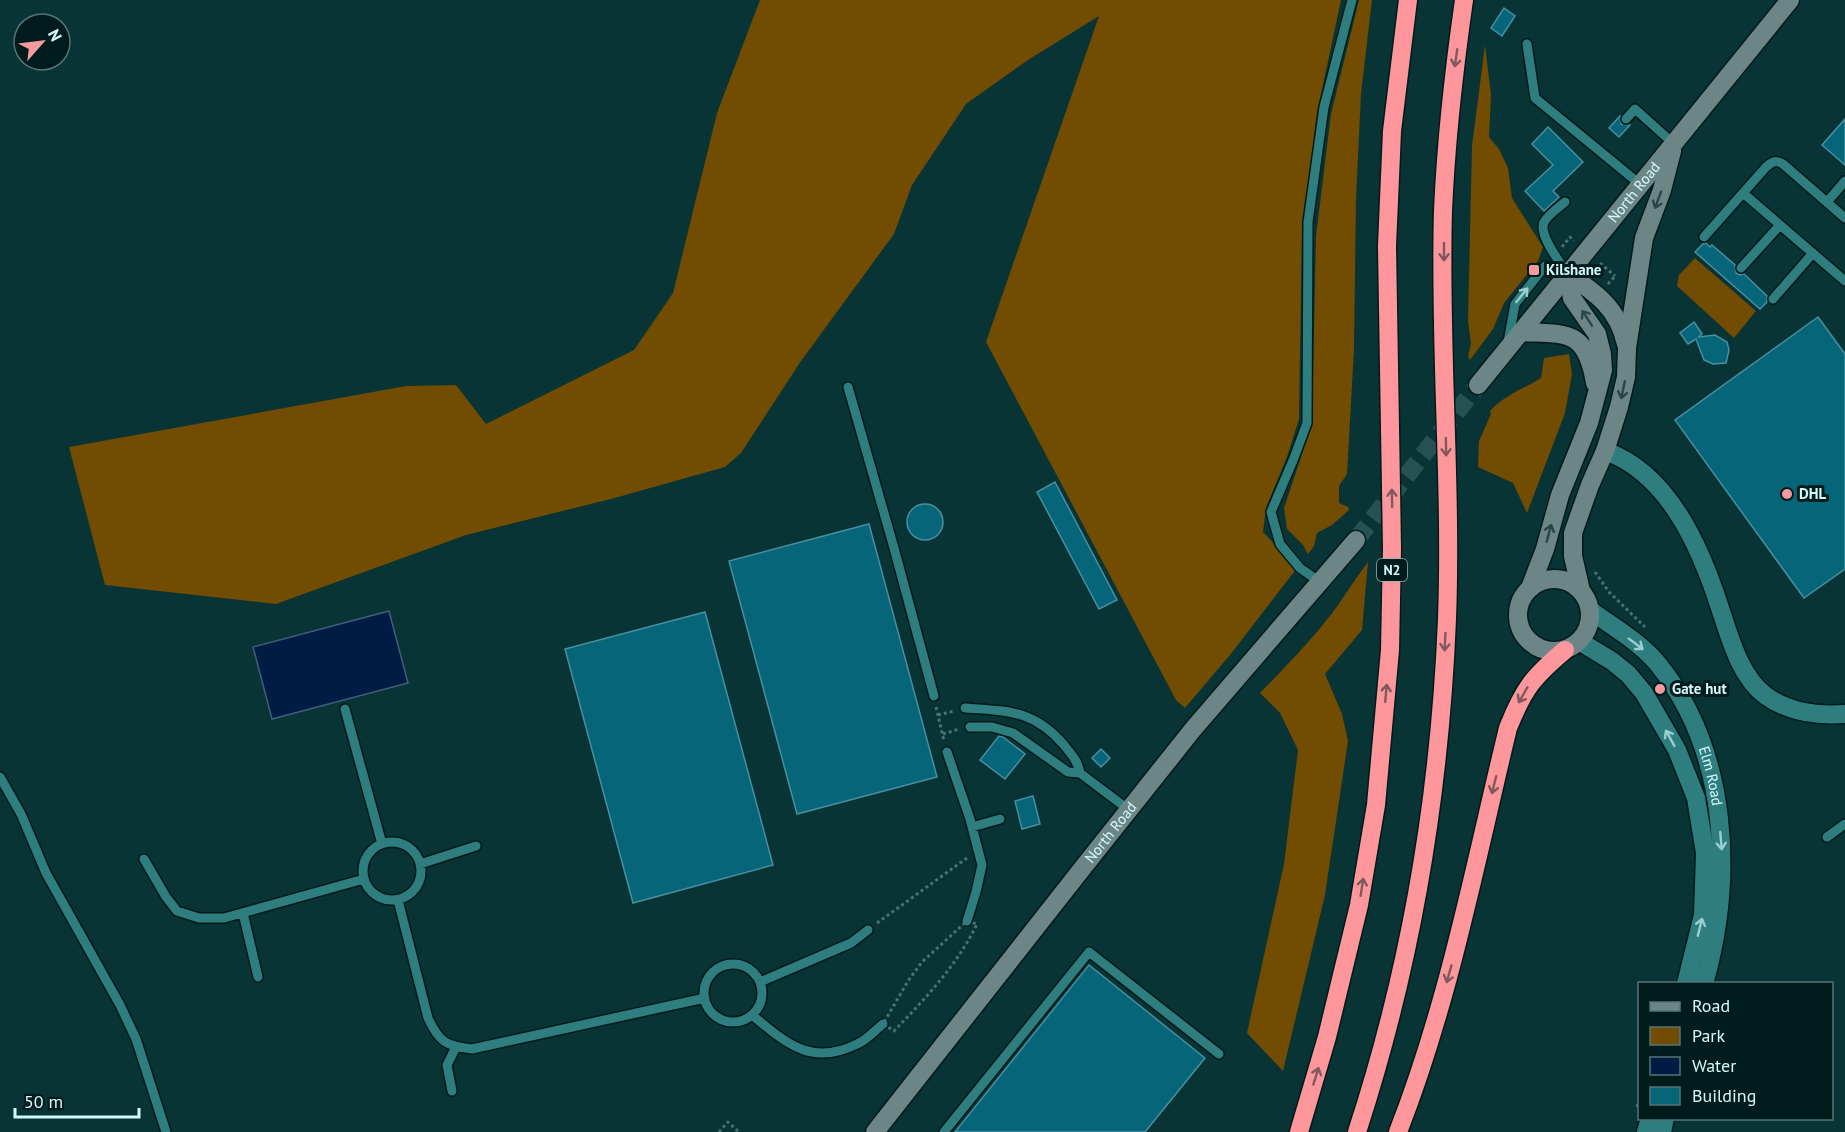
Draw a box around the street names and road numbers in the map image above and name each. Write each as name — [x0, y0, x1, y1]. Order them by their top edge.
street label: North Road — [1603, 158, 1664, 226]
road number: N2 — [1377, 559, 1407, 581]
street label: Elm Road — [1695, 744, 1727, 807]
street label: North Road — [1080, 798, 1140, 867]

